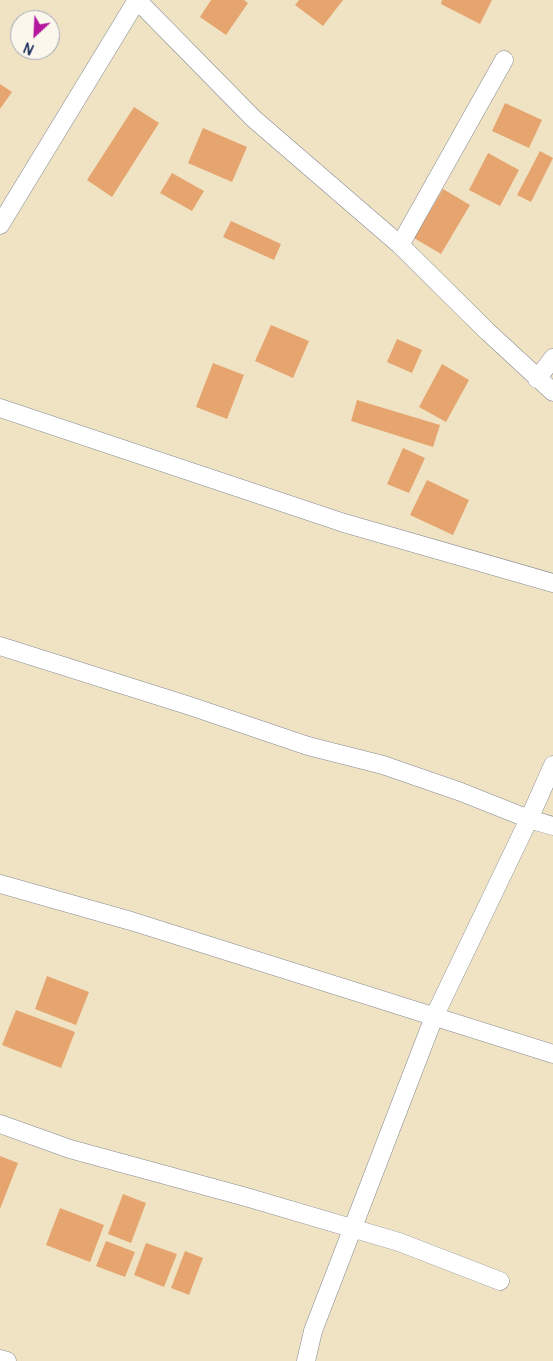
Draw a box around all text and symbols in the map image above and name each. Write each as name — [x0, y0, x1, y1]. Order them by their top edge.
north arrow — [10, 10, 60, 60]
text: N — [21, 38, 37, 58]

